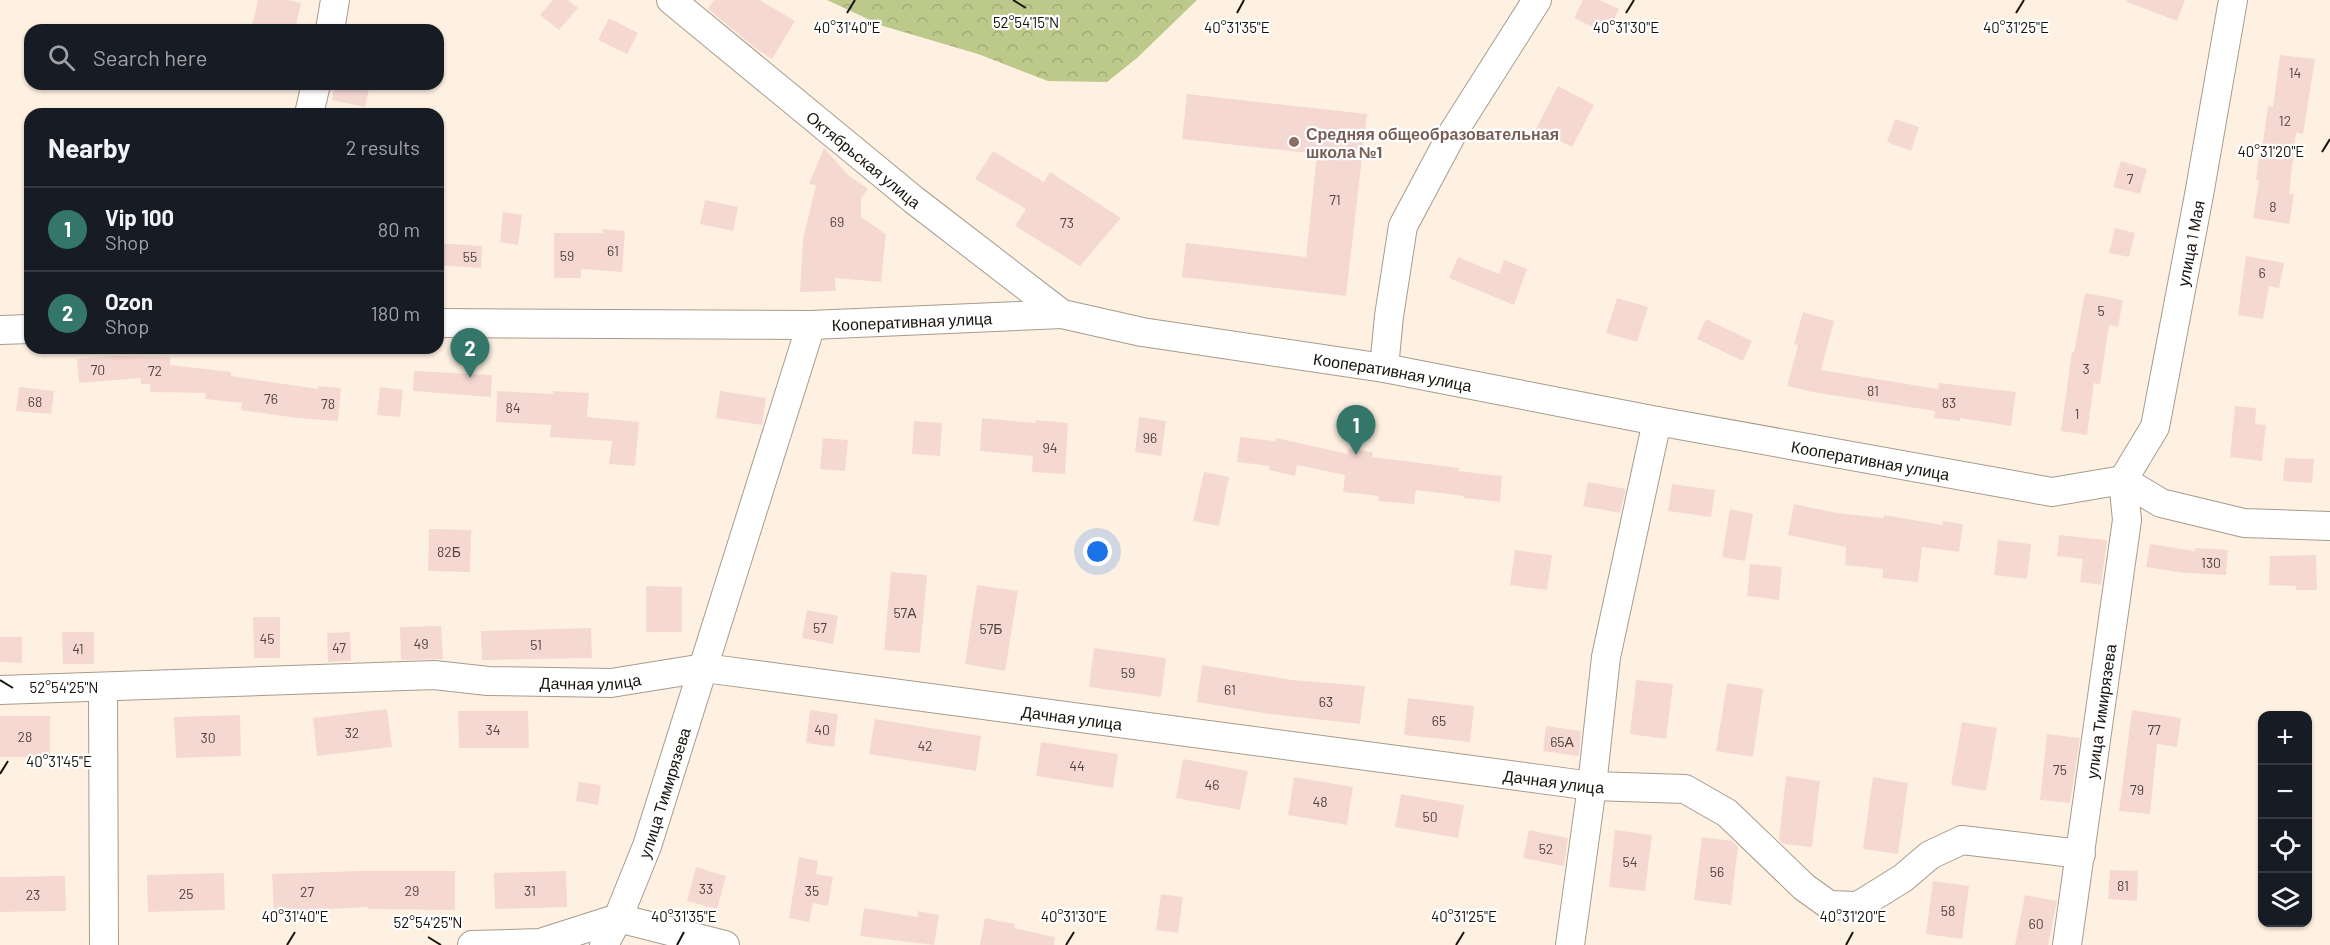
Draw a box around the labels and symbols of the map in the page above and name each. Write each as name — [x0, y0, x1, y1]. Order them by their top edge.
text: 52°54'15"N — [993, 13, 1059, 31]
text: 40°31'40"E — [814, 18, 880, 36]
text: 40°31'35"E — [1204, 18, 1270, 36]
text: 40°31'30"E — [1593, 18, 1659, 36]
text: 40°31'25"E — [1983, 18, 2049, 36]
house number: 14 — [2289, 64, 2301, 81]
street label: Октябрьская улица — [803, 106, 925, 211]
house number: 12 — [2279, 112, 2291, 129]
place label: Средняя общеобразовательная школа №1 — [1306, 124, 1559, 161]
marker: Средняя общеобразовательная школа №1 — [1287, 135, 1301, 149]
text: 40°31'20"E — [2238, 142, 2304, 160]
house number: 7 — [2127, 170, 2134, 187]
house number: 71 — [1329, 191, 1341, 208]
house number: 8 — [2269, 198, 2277, 215]
street label: улица 1 Мая — [2172, 199, 2207, 288]
house number: 69 — [830, 213, 844, 230]
house number: 73 — [1060, 214, 1074, 231]
house number: 61 — [607, 242, 619, 259]
house number: 59 — [560, 247, 574, 264]
house number: 55 — [463, 248, 477, 265]
house number: 6 — [2258, 264, 2266, 281]
house number: 5 — [2097, 302, 2105, 319]
street label: Кооперативная улица — [831, 308, 993, 334]
pin: 2 — [450, 328, 490, 378]
street label: Кооперативная улица — [1312, 348, 1474, 394]
house number: 3 — [2082, 360, 2090, 377]
house number: 70 — [91, 361, 105, 378]
house number: 72 — [148, 362, 162, 379]
house number: 81 — [1867, 382, 1879, 399]
house number: 76 — [264, 390, 278, 407]
house number: 68 — [28, 393, 42, 410]
house number: 83 — [1942, 394, 1956, 411]
house number: 78 — [321, 395, 335, 412]
house number: 84 — [505, 399, 521, 416]
house number: 1 — [2075, 405, 2079, 422]
pin: 1 — [1336, 406, 1376, 455]
house number: 96 — [1143, 429, 1157, 446]
street label: Кооперативная улица — [1790, 436, 1951, 483]
house number: 94 — [1042, 439, 1058, 456]
your location — [1083, 537, 1112, 566]
house number: 82Б — [437, 543, 461, 560]
house number: 130 — [2201, 554, 2221, 571]
house number: 57А — [893, 604, 917, 621]
house number: 57 — [813, 619, 827, 636]
house number: 57Б — [979, 620, 1003, 637]
house number: 45 — [260, 630, 274, 647]
house number: 49 — [413, 635, 429, 652]
house number: 51 — [530, 636, 542, 653]
house number: 47 — [332, 639, 346, 656]
house number: 41 — [72, 640, 84, 657]
street label: улица Тимирязева — [2081, 643, 2119, 780]
house number: 59 — [1121, 664, 1135, 681]
street label: Дачная улица — [540, 669, 642, 693]
text: 52°54'25"N — [29, 678, 99, 696]
house number: 61 — [1224, 681, 1236, 698]
house number: 63 — [1319, 693, 1333, 710]
street label: Дачная улица — [1020, 701, 1124, 733]
house number: 65 — [1432, 712, 1446, 729]
house number: 34 — [486, 721, 500, 738]
house number: 40 — [814, 721, 830, 738]
house number: 77 — [2147, 721, 2161, 738]
house number: 32 — [345, 724, 359, 741]
street label: улица Тимирязева — [634, 725, 693, 861]
house number: 28 — [18, 728, 32, 745]
house number: 30 — [200, 729, 216, 746]
house number: 65А — [1550, 733, 1575, 750]
house number: 42 — [917, 737, 933, 754]
text: 40°31'45"E — [26, 752, 92, 770]
house number: 44 — [1069, 757, 1085, 774]
house number: 75 — [2053, 761, 2067, 778]
street label: Дачная улица — [1502, 765, 1604, 796]
house number: 46 — [1205, 776, 1219, 793]
house number: 79 — [2130, 781, 2144, 798]
house number: 48 — [1312, 793, 1328, 810]
house number: 50 — [1422, 808, 1438, 825]
house number: 52 — [1539, 840, 1553, 857]
house number: 54 — [1623, 853, 1637, 870]
house number: 56 — [1710, 863, 1724, 880]
house number: 81 — [2117, 877, 2129, 894]
house number: 33 — [699, 880, 713, 897]
house number: 29 — [405, 882, 419, 899]
house number: 31 — [524, 882, 536, 899]
house number: 35 — [805, 882, 819, 899]
house number: 27 — [300, 883, 314, 900]
house number: 25 — [179, 885, 193, 902]
house number: 23 — [26, 886, 40, 903]
house number: 58 — [1941, 902, 1955, 919]
text: 40°31'40"E — [262, 907, 328, 925]
text: 40°31'35"E — [651, 907, 717, 925]
text: 40°31'30"E — [1041, 907, 1107, 925]
text: 40°31'25"E — [1431, 907, 1497, 925]
text: 40°31'20"E — [1820, 907, 1886, 925]
text: 52°54'25"N — [393, 913, 463, 931]
house number: 60 — [2028, 915, 2044, 932]

